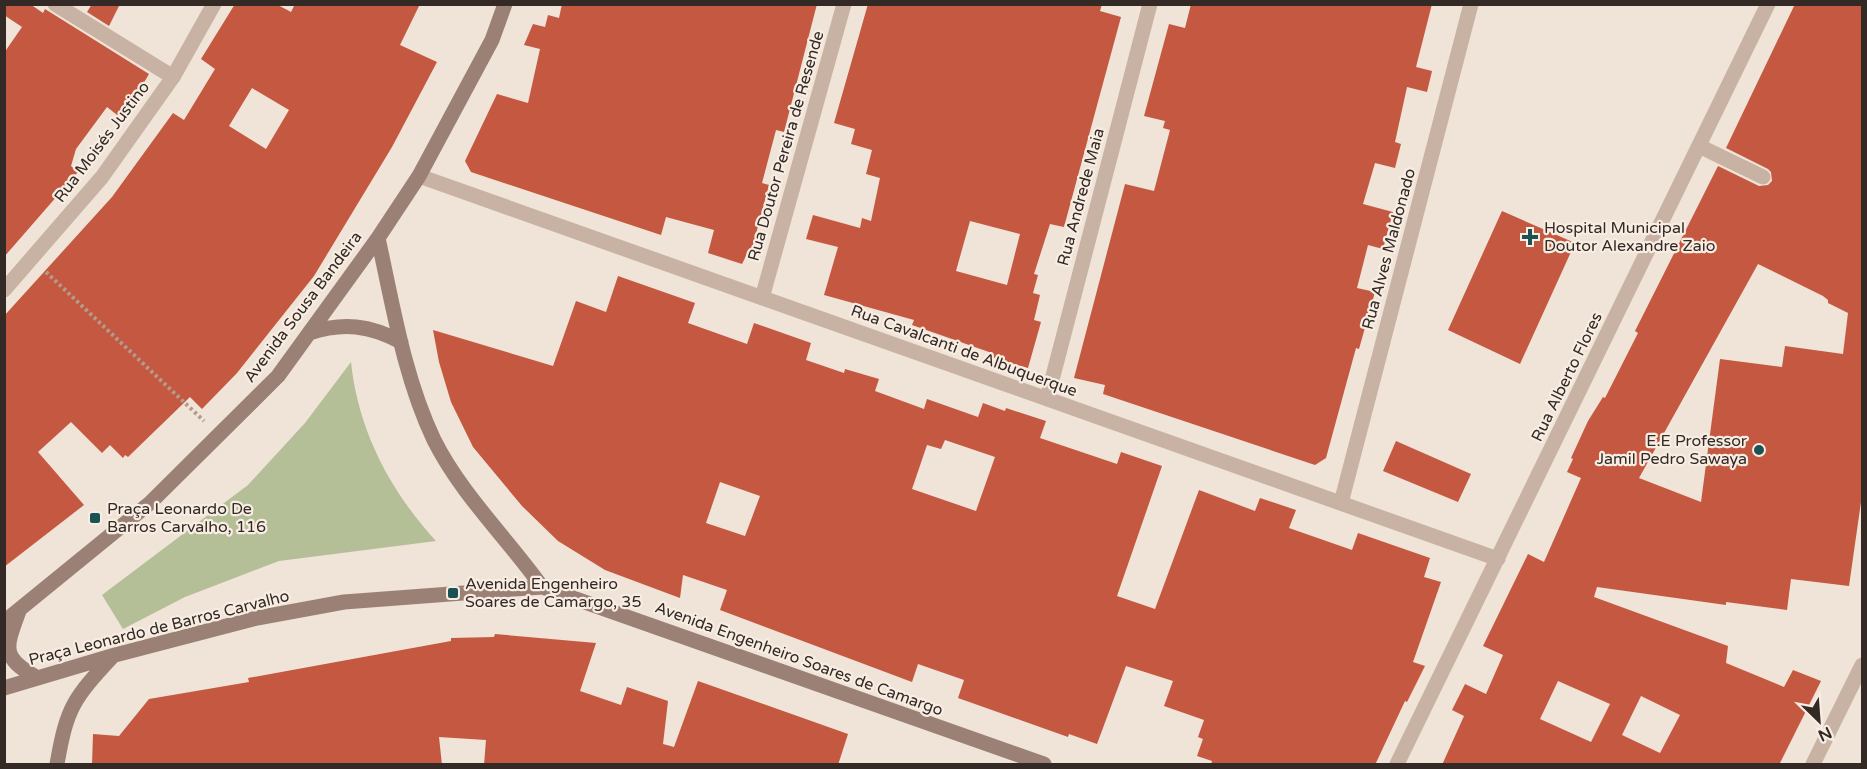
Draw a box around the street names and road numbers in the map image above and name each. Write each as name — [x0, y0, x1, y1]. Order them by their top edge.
street label: Rua Doutor Pereira de Resende — [743, 29, 829, 263]
street label: Rua Moisés Justino — [50, 78, 154, 206]
street label: Rua Andrede Maia — [1053, 126, 1109, 268]
street label: Rua Alves Maldonado — [1358, 166, 1420, 332]
street label: Avenida Sousa Bandeira — [240, 228, 366, 386]
street label: Rua Cavalcanti de Albuquerque — [848, 301, 1080, 401]
street label: Rua Alberto Flores — [1527, 309, 1607, 445]
street label: Praça Leonardo de Barros Carvalho — [27, 586, 291, 670]
street label: Avenida Engenheiro Soares de Camargo — [652, 597, 946, 721]

